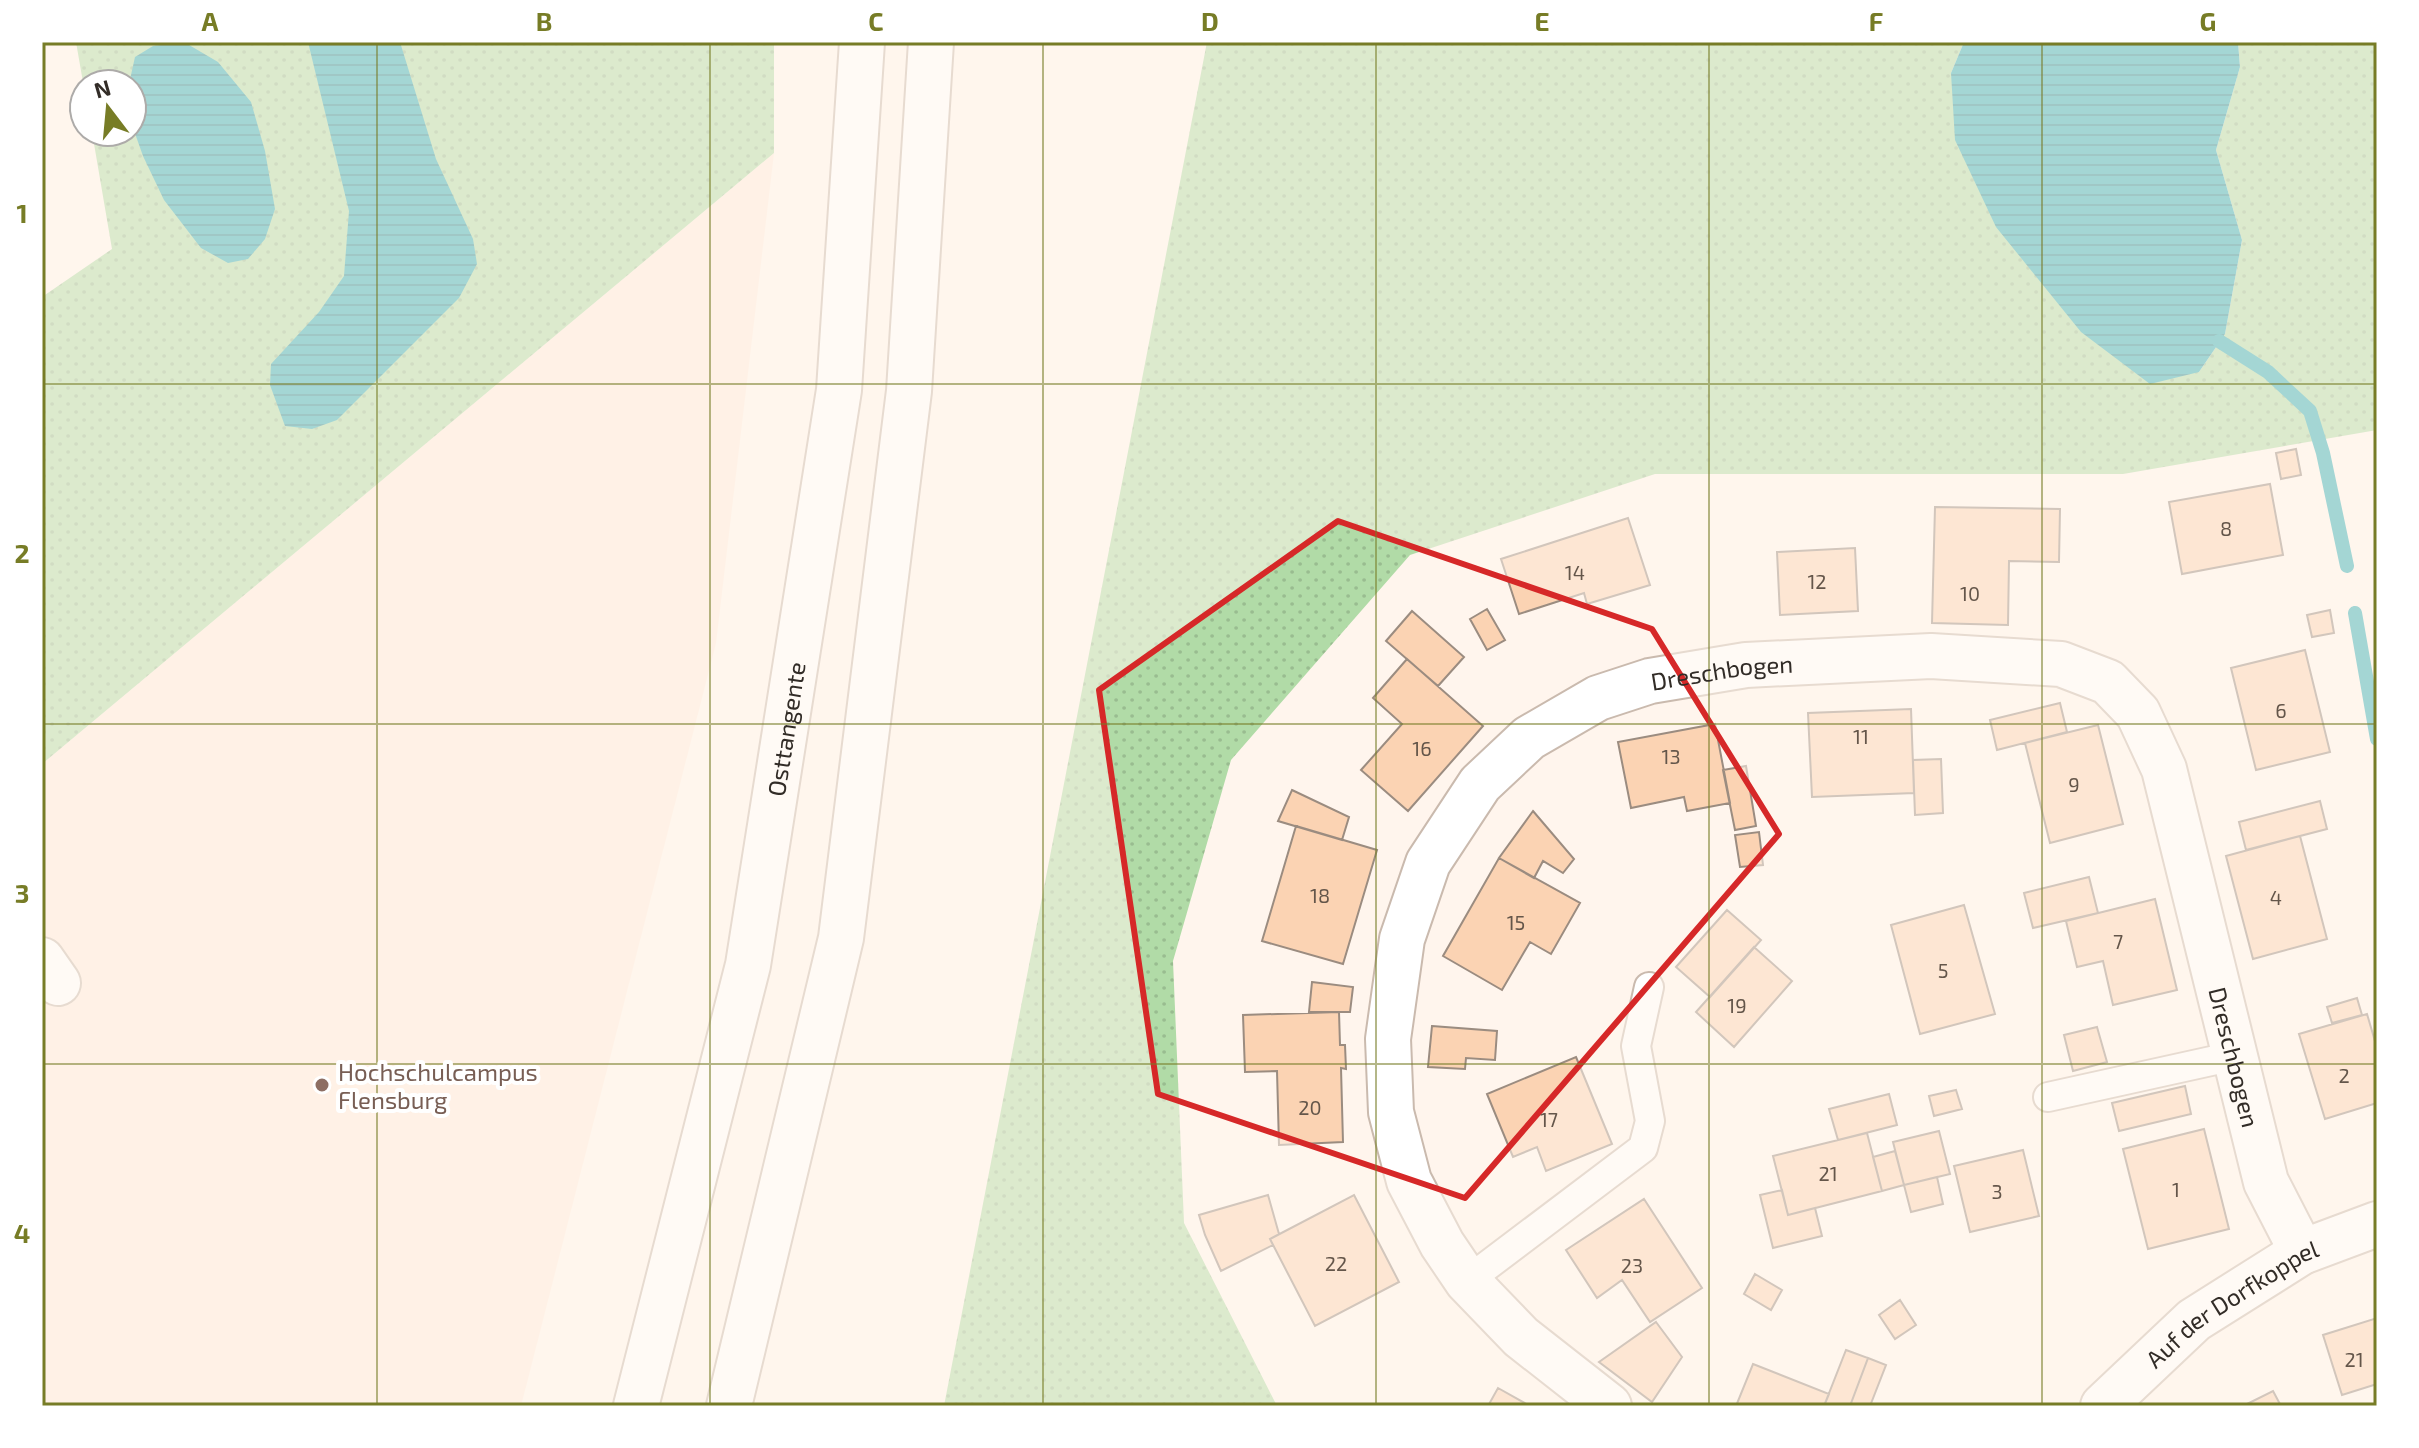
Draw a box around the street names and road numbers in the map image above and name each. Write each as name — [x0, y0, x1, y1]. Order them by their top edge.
street label: Dreschbogen — [1649, 648, 1794, 695]
street label: Osttangente — [760, 660, 810, 798]
street label: Dreschbogen — [2204, 984, 2266, 1130]
street label: Auf der Dorfkoppel — [2139, 1233, 2322, 1373]

